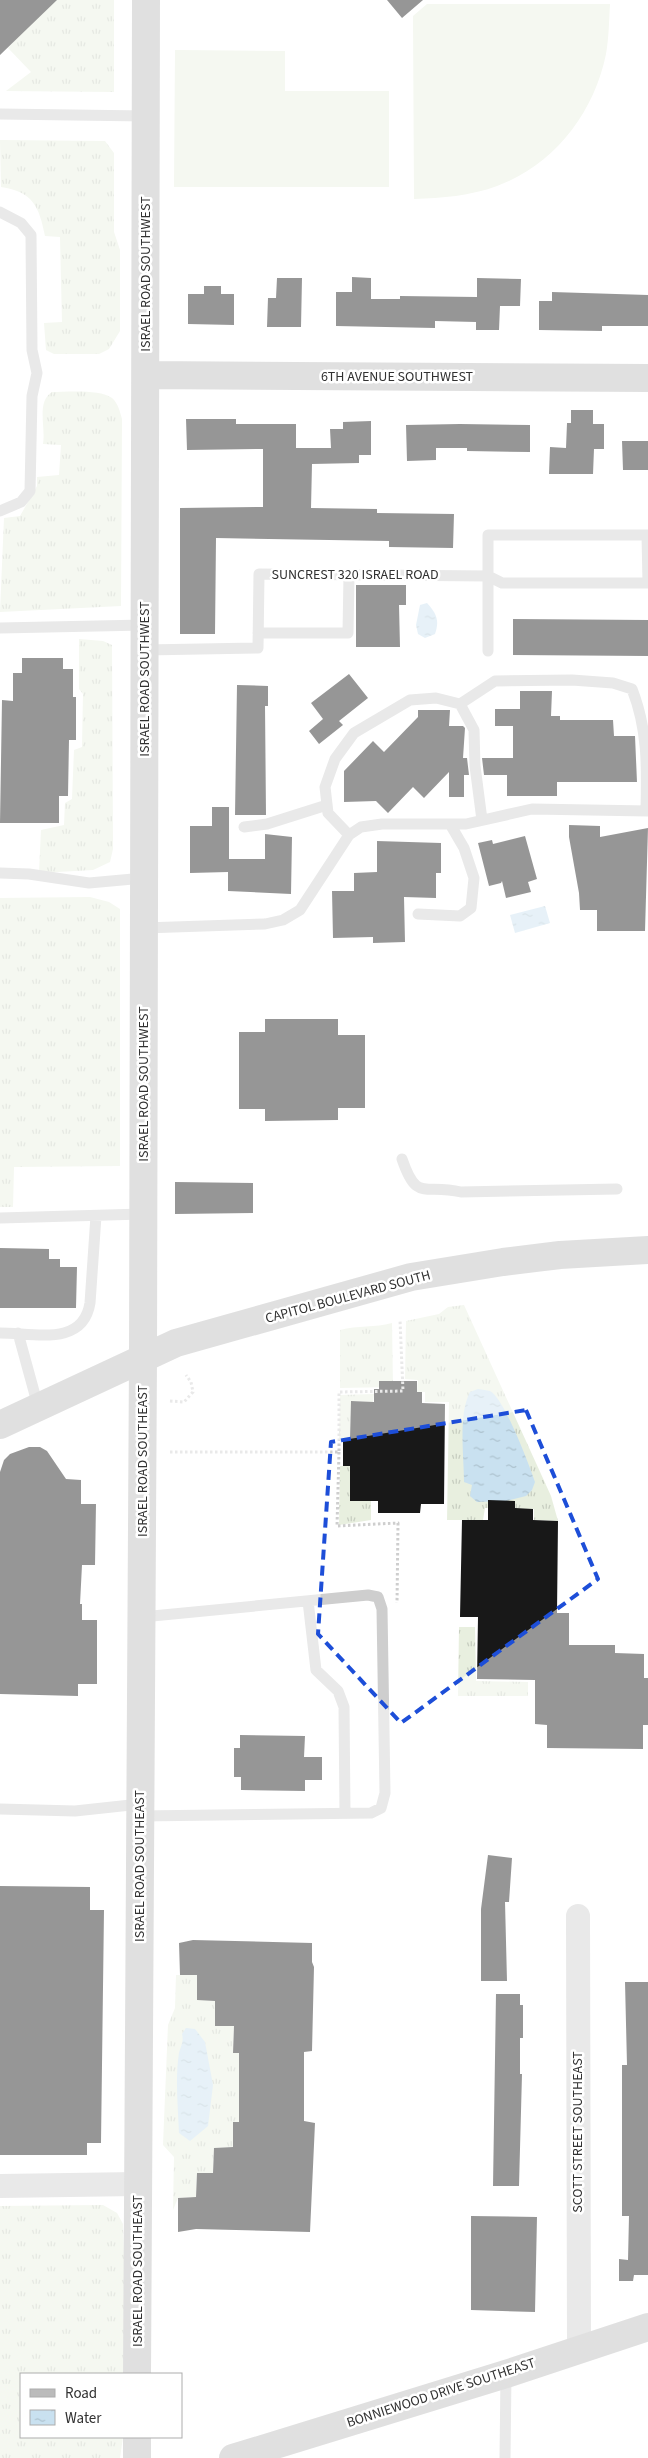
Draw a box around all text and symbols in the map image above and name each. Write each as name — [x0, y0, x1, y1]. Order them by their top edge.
street label: ISRAEL ROAD SOUTHWEST — [136, 196, 156, 352]
street label: 6TH AVENUE SOUTHWEST — [321, 367, 474, 387]
street label: SUNCREST 320 ISRAEL ROAD — [271, 565, 439, 585]
street label: ISRAEL ROAD SOUTHWEST — [135, 601, 155, 757]
street label: ISRAEL ROAD SOUTHWEST — [134, 1006, 154, 1162]
street label: CAPITOL BOULEVARD SOUTH — [263, 1265, 433, 1329]
street label: ISRAEL ROAD SOUTHEAST — [133, 1385, 153, 1537]
street label: ISRAEL ROAD SOUTHEAST — [130, 1790, 150, 1942]
street label: SCOTT STREET SOUTHEAST — [568, 2051, 588, 2213]
street label: ISRAEL ROAD SOUTHEAST — [128, 2195, 148, 2347]
street label: BONNIEWOOD DRIVE SOUTHEAST — [344, 2353, 538, 2433]
legend — [20, 2373, 182, 2438]
text: Road — [65, 2383, 97, 2404]
text: Water — [65, 2408, 102, 2429]

